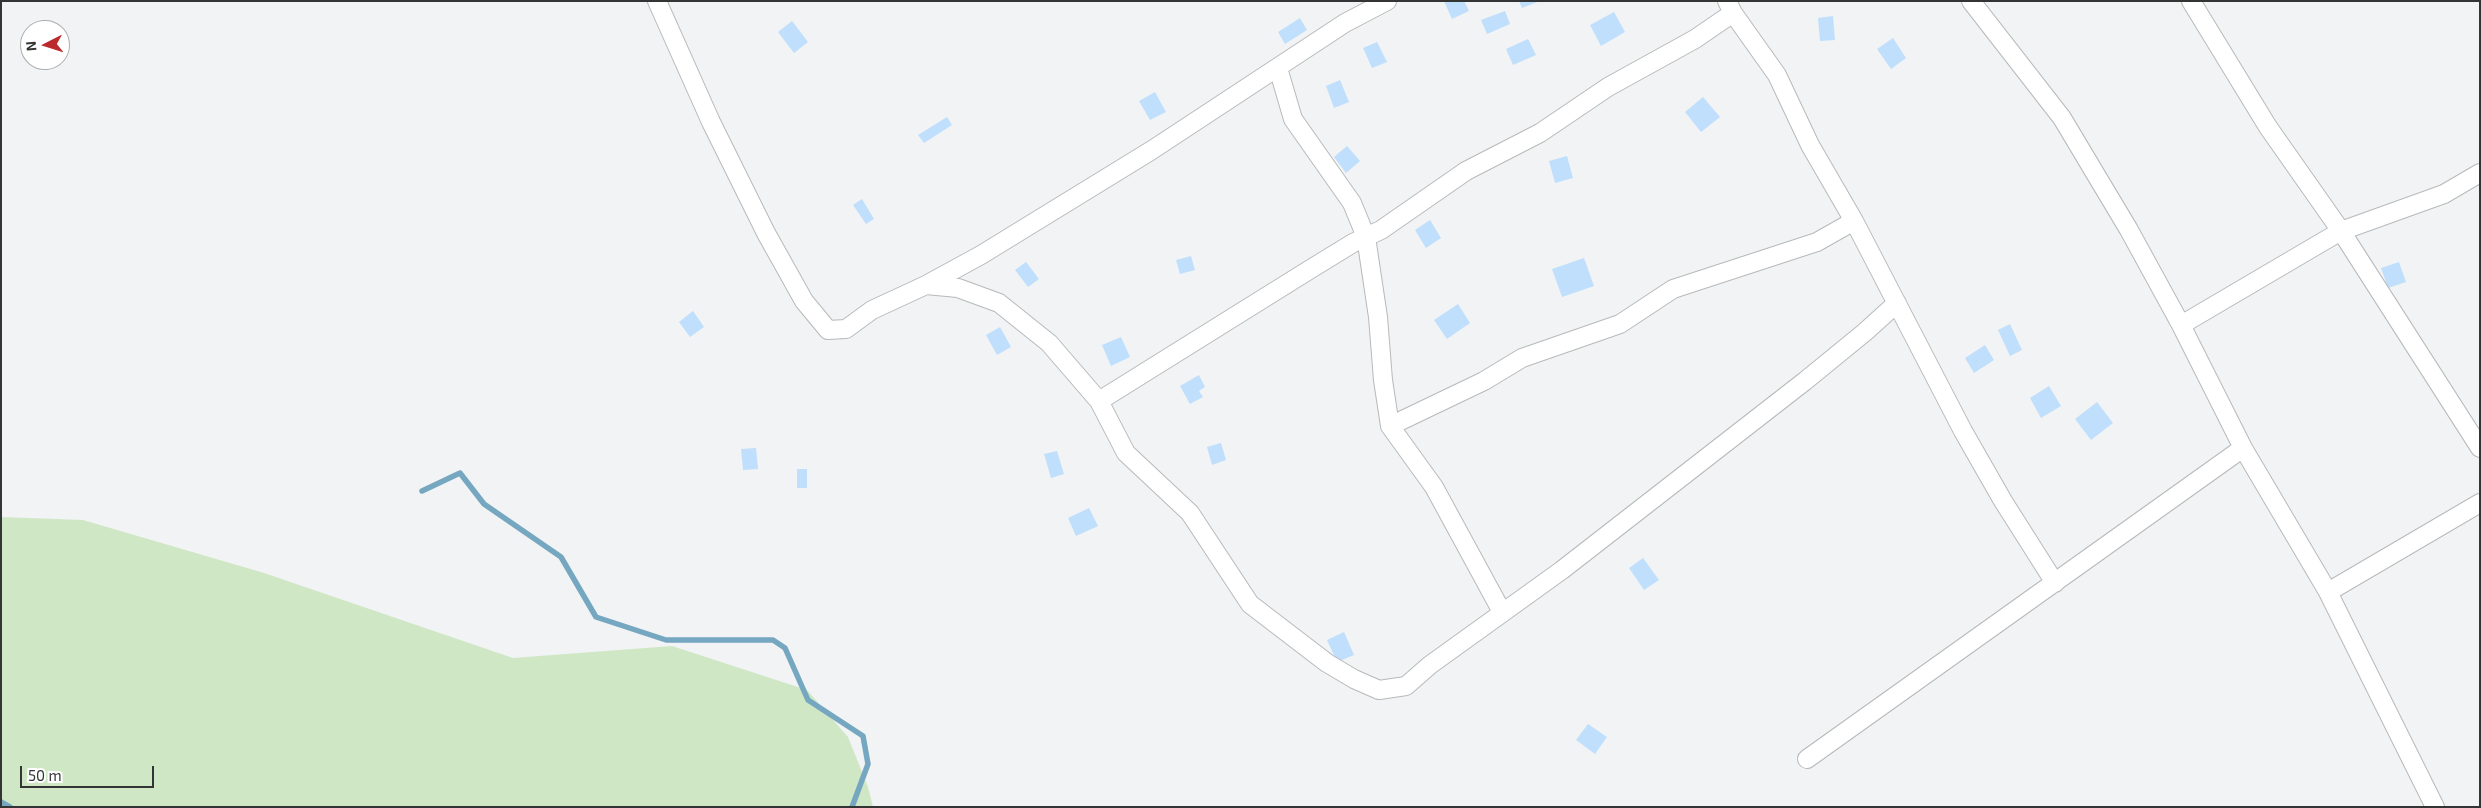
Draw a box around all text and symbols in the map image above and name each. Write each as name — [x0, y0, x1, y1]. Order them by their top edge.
north arrow — [20, 20, 70, 70]
text: N — [22, 40, 39, 52]
scale bar — [22, 756, 156, 788]
text: 50 m — [28, 766, 62, 784]

